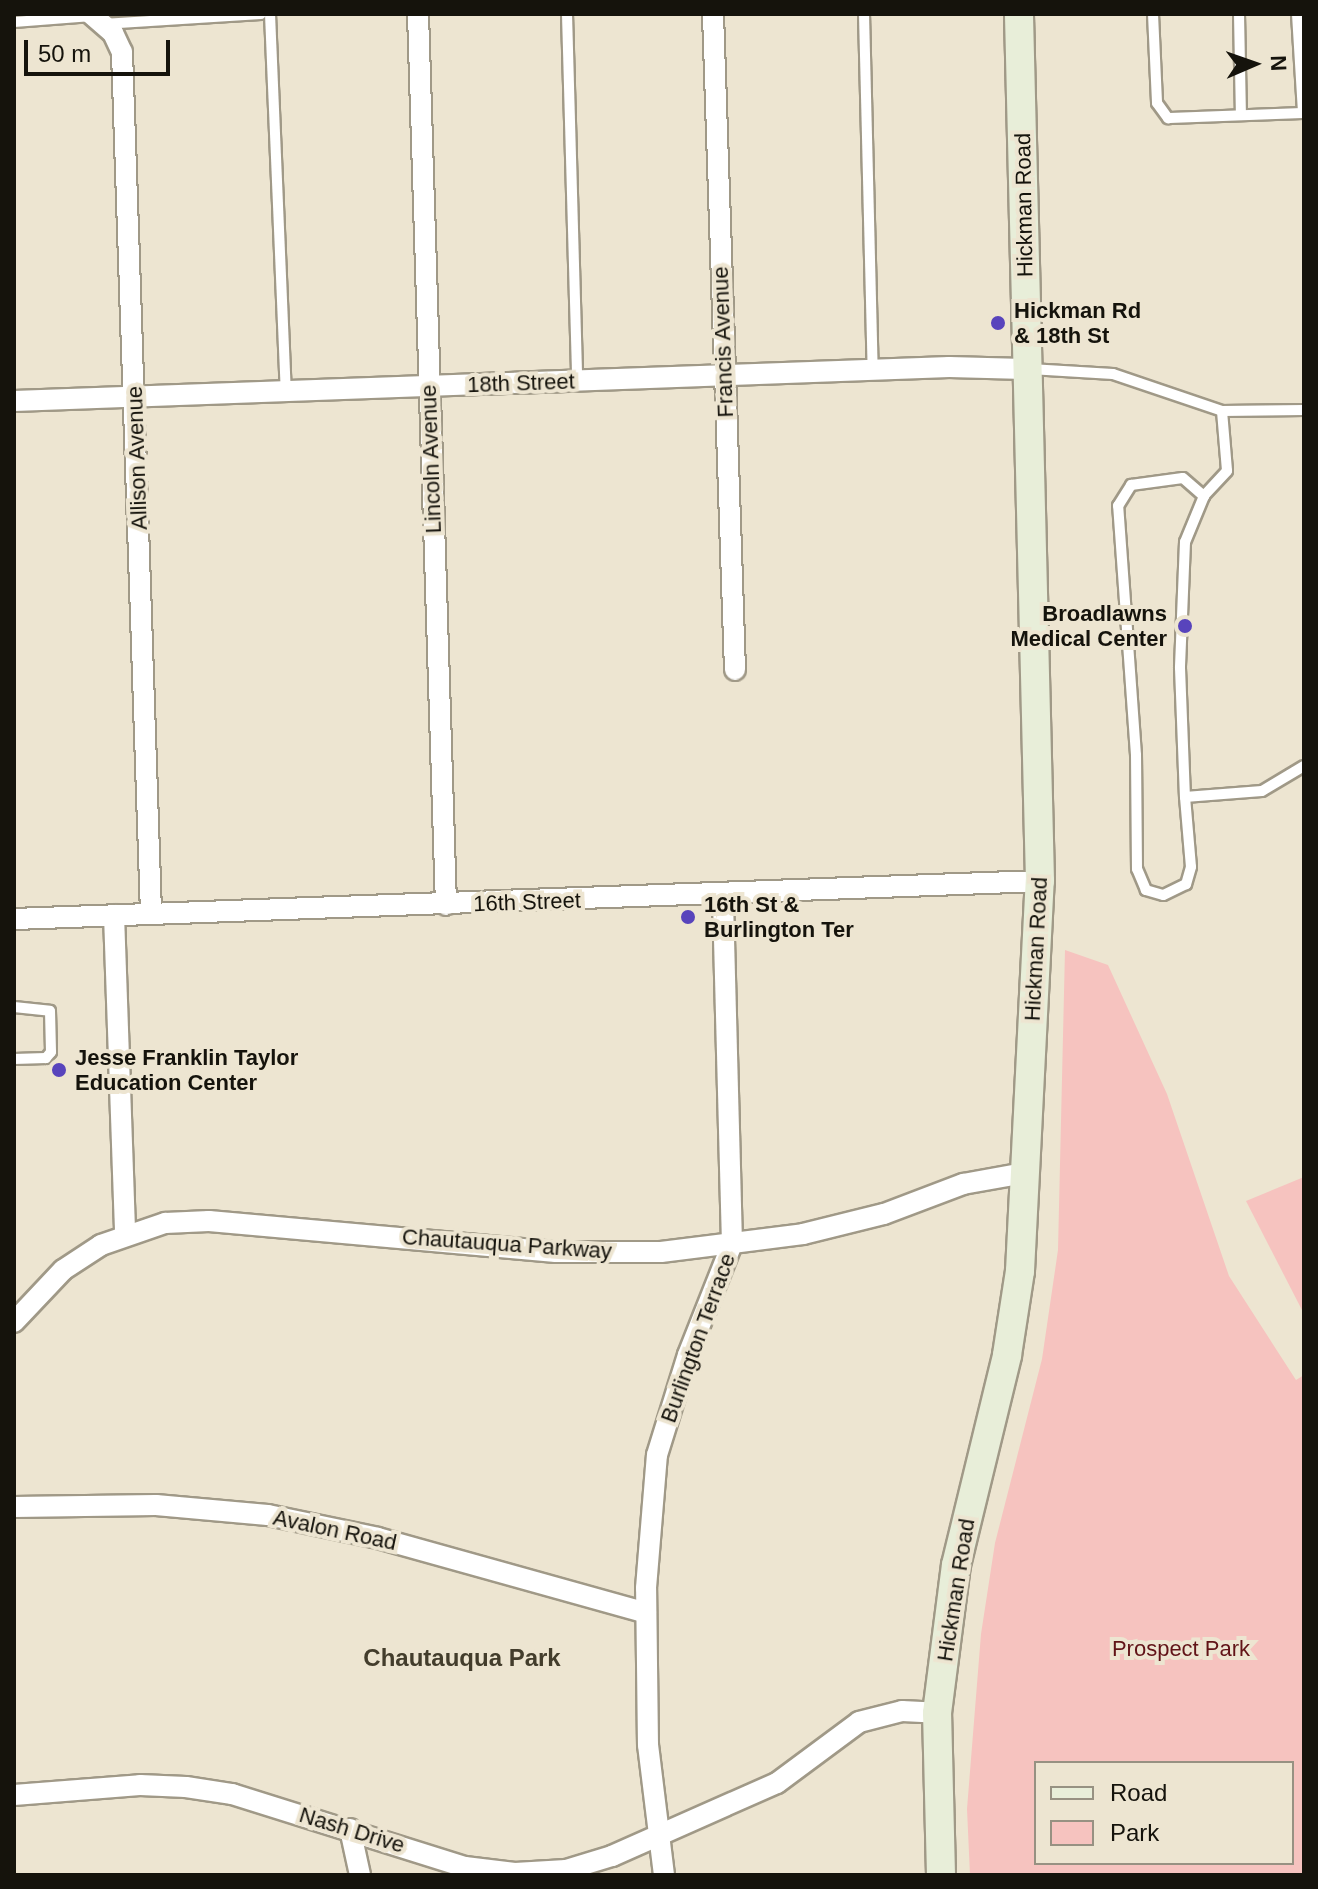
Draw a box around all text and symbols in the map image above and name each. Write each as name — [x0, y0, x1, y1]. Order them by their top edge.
scale bar — [28, 24, 174, 74]
north arrow — [1214, 24, 1294, 104]
text: 50 m — [38, 40, 91, 67]
text: N — [1266, 55, 1291, 72]
street label: Hickman Road — [1010, 133, 1038, 277]
street label: Francis Avenue — [707, 265, 739, 419]
place label: Hickman Rd & 18th St — [1014, 297, 1141, 348]
marker: Hickman Rd & 18th St — [989, 314, 1007, 332]
street label: 18th Street — [467, 368, 575, 398]
street label: Lincoln Avenue — [415, 384, 447, 534]
street label: Allison Avenue — [121, 385, 153, 531]
place label: Broadlawns Medical Center — [1011, 600, 1167, 652]
marker: Broadlawns Medical Center — [1174, 615, 1196, 637]
street label: Hickman Road — [1019, 876, 1053, 1022]
street label: 16th Street — [473, 887, 581, 917]
place label: 16th St & Burlington Ter — [704, 891, 854, 942]
marker: 16th St & Burlington Ter — [679, 908, 697, 926]
place label: Jesse Franklin Taylor Education Center — [75, 1044, 298, 1096]
marker: Jesse Franklin Taylor Education Center — [50, 1061, 68, 1079]
street label: Chautauqua Parkway — [401, 1223, 613, 1265]
street label: Burlington Terrace — [655, 1250, 741, 1426]
street label: Avalon Road — [271, 1504, 399, 1556]
street label: Hickman Road — [932, 1517, 980, 1663]
park label: Prospect Park — [1112, 1636, 1250, 1662]
district label: Chautauqua Park — [363, 1644, 561, 1672]
legend — [1034, 1761, 1294, 1865]
text: Road — [1110, 1779, 1167, 1806]
street label: Nash Drive — [296, 1801, 408, 1859]
text: Park — [1110, 1819, 1159, 1846]

